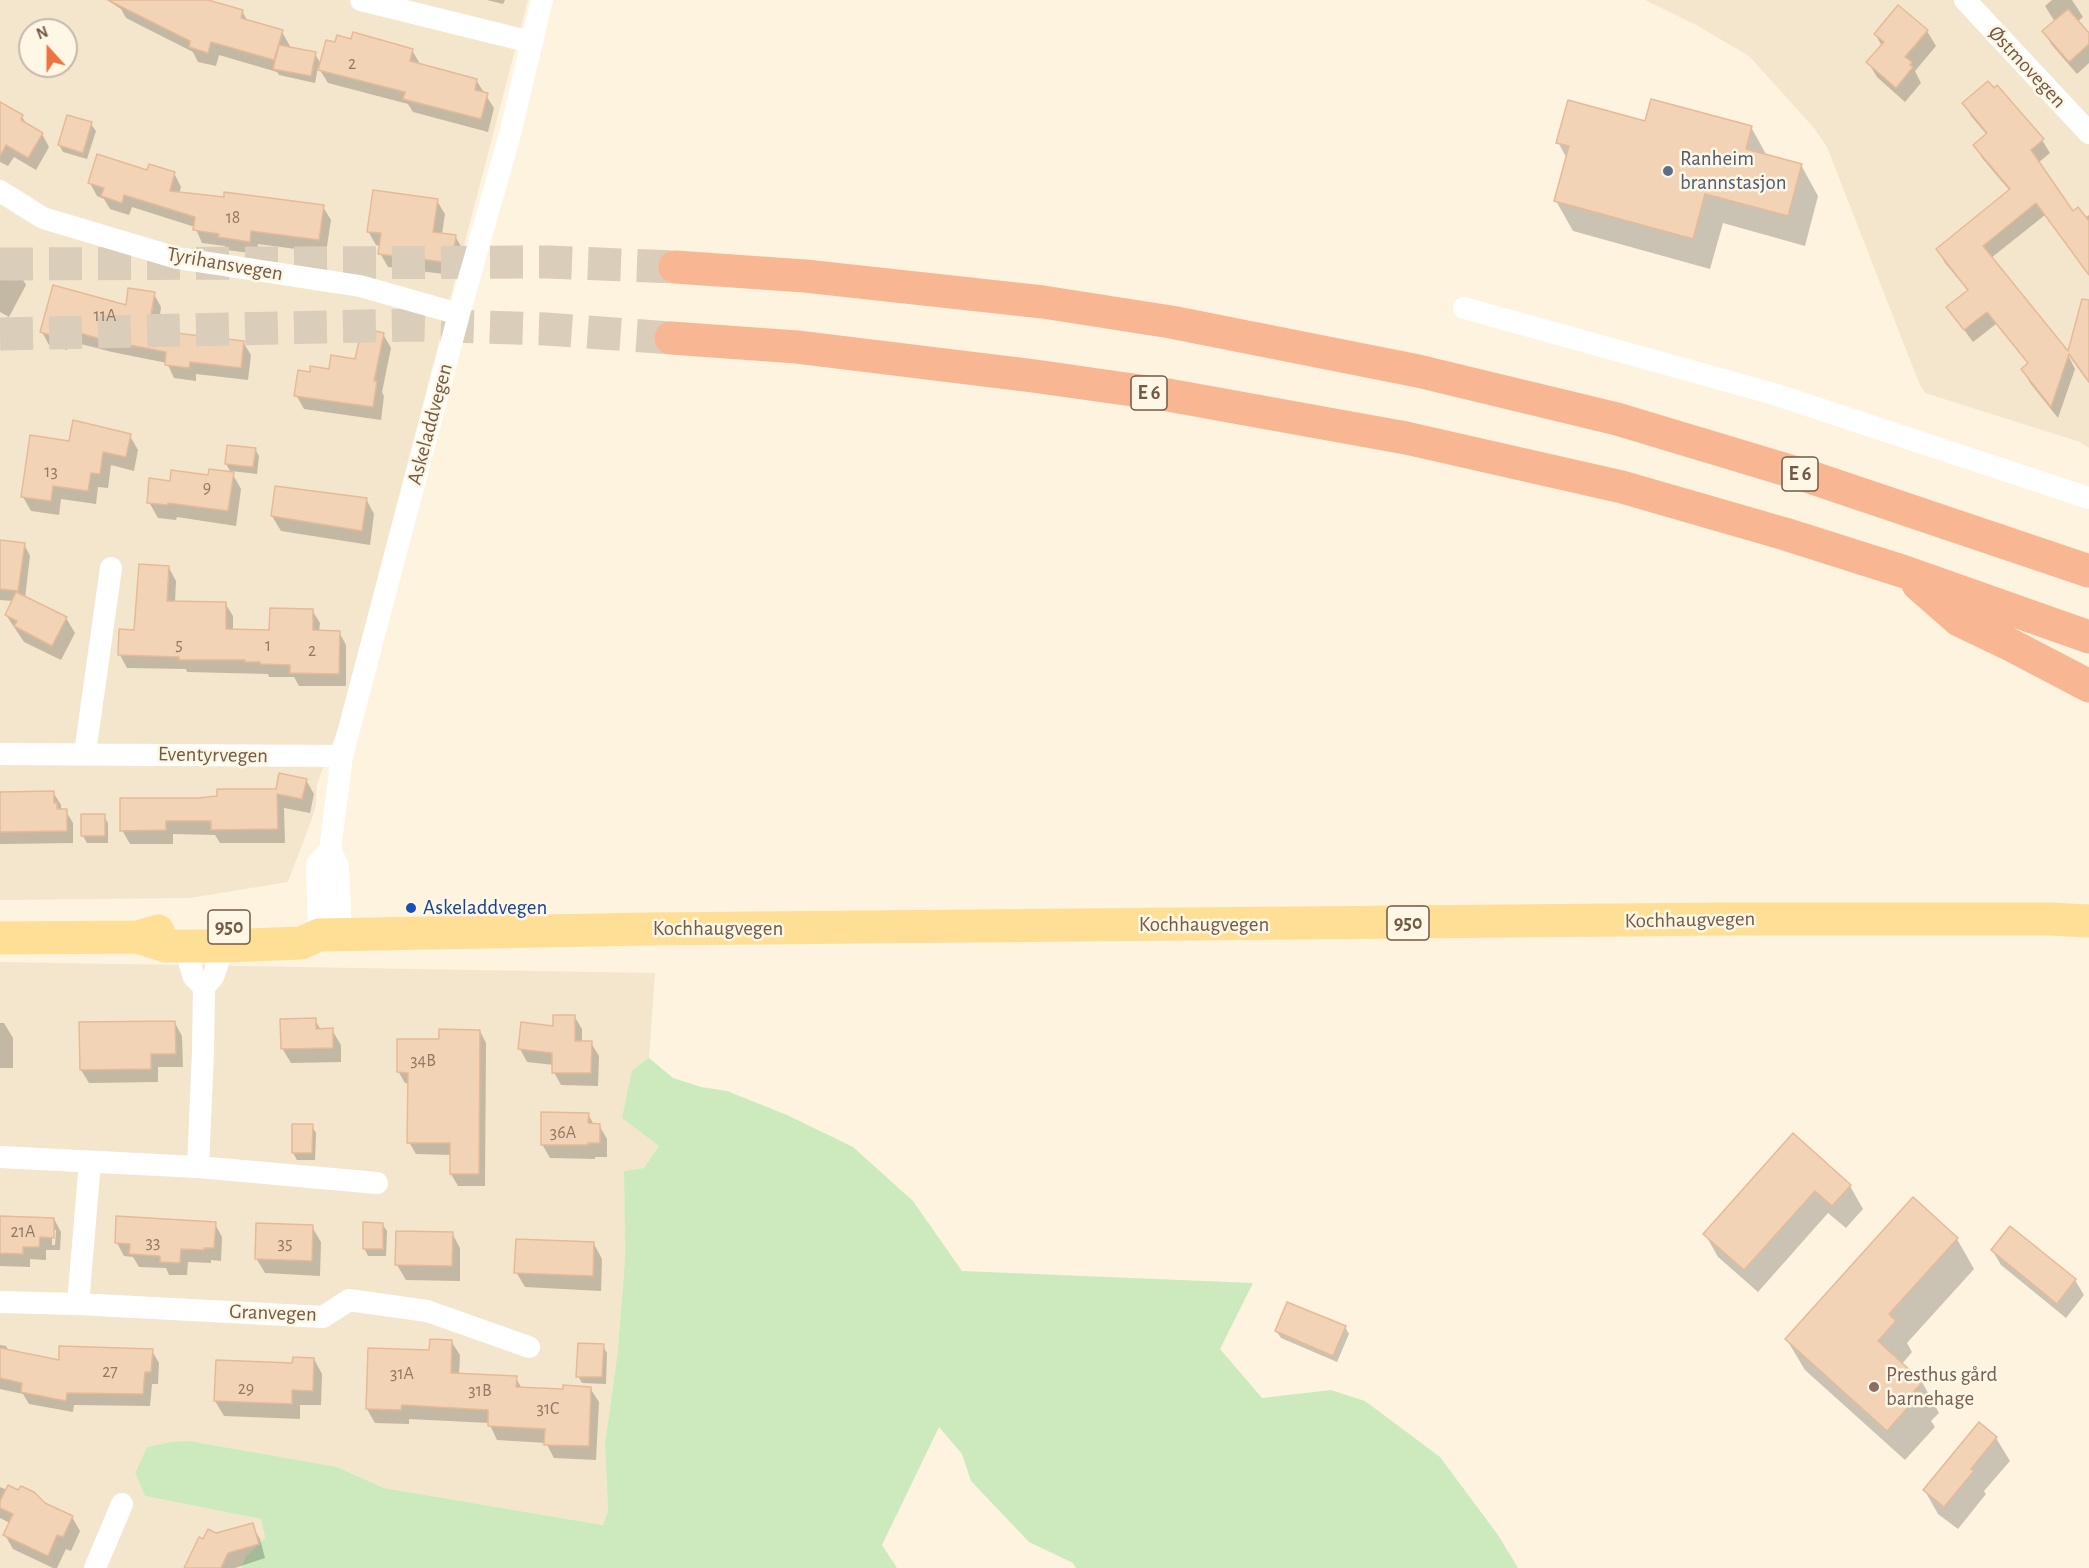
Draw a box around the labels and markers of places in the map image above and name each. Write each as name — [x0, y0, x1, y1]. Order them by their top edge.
place label: Ranheim brannstasjon — [1680, 146, 1787, 196]
marker: Ranheim brannstasjon — [1661, 164, 1675, 178]
place label: Askeladdvegen — [423, 895, 547, 921]
marker: Askeladdvegen — [404, 901, 418, 915]
place label: Presthus gård barnehage — [1886, 1362, 1997, 1412]
marker: Presthus gård barnehage — [1867, 1380, 1881, 1394]

